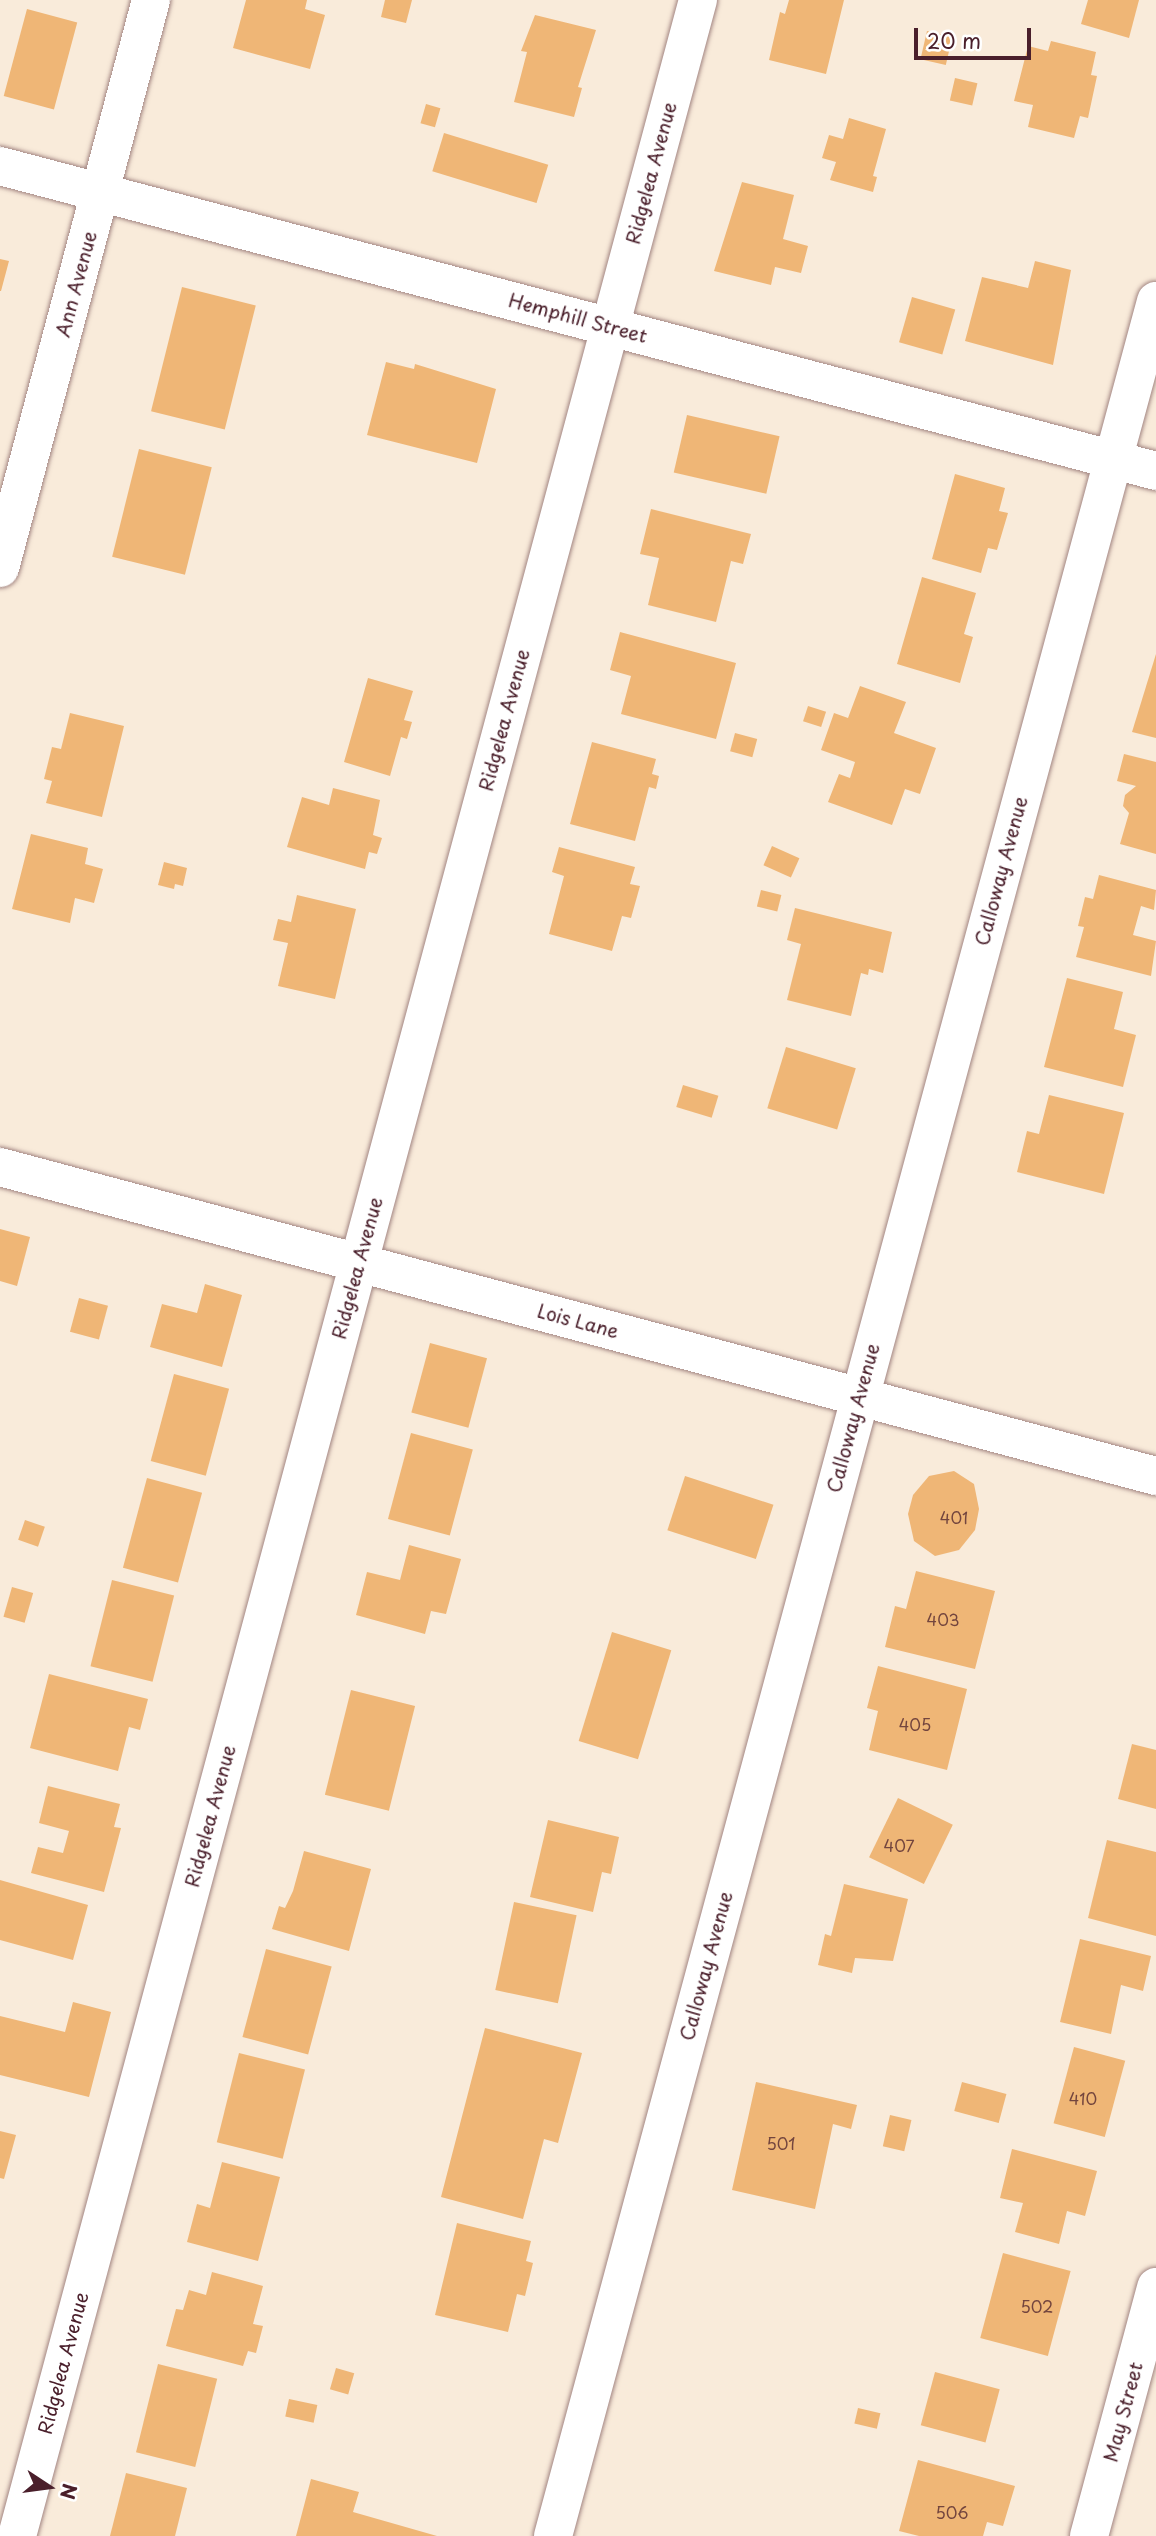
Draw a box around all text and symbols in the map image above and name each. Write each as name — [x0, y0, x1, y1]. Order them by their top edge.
scale bar — [918, 14, 1035, 58]
text: 20 m — [927, 24, 981, 56]
street label: Ridgelea Avenue — [621, 99, 681, 247]
street label: Ann Avenue — [51, 229, 101, 339]
street label: Hemphill Street — [506, 288, 650, 348]
street label: Ridgelea Avenue — [474, 646, 534, 794]
street label: Calloway Avenue — [970, 793, 1032, 949]
street label: Ridgelea Avenue — [327, 1194, 387, 1342]
street label: Lois Lane — [534, 1299, 622, 1343]
street label: Calloway Avenue — [822, 1340, 884, 1496]
house number: 401 — [940, 1507, 968, 1527]
house number: 403 — [927, 1609, 959, 1629]
house number: 405 — [899, 1714, 931, 1734]
street label: Ridgelea Avenue — [180, 1742, 240, 1890]
house number: 407 — [884, 1835, 914, 1855]
street label: Calloway Avenue — [675, 1888, 737, 2044]
house number: 410 — [1069, 2088, 1097, 2108]
house number: 501 — [766, 2133, 796, 2153]
street label: Ridgelea Avenue — [33, 2289, 93, 2437]
house number: 502 — [1021, 2296, 1053, 2316]
street label: May Street — [1099, 2359, 1147, 2465]
north arrow — [14, 2452, 84, 2522]
text: N — [54, 2481, 85, 2502]
house number: 506 — [935, 2502, 969, 2522]

